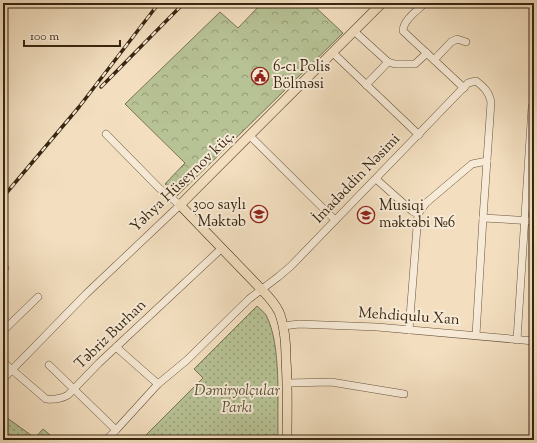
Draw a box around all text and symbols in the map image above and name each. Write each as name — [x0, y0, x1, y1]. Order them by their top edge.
scale bar — [24, 22, 120, 48]
text: 100 m — [30, 28, 59, 46]
place label: 6-cı Polis Bölməsi — [273, 57, 330, 95]
public building icon: 6-cı Polis Bölməsi — [250, 66, 270, 86]
street label: Yəhya Hüseynov küç. — [126, 126, 240, 238]
street label: İmadəddin Nəsimi — [308, 129, 405, 229]
place label: 300 saylı Məktəb — [193, 195, 246, 233]
place label: Musiqi məktəbi №6 — [379, 196, 455, 234]
school or university icon: 300 saylı Məktəb — [249, 204, 269, 224]
school or university icon: Musiqi məktəbi №6 — [356, 205, 376, 225]
street label: Təbriz Burhan — [70, 295, 152, 375]
street label: Mehdiqulu Xan — [358, 303, 461, 331]
park label: Dəmiryolçular Parkı — [194, 381, 281, 419]

